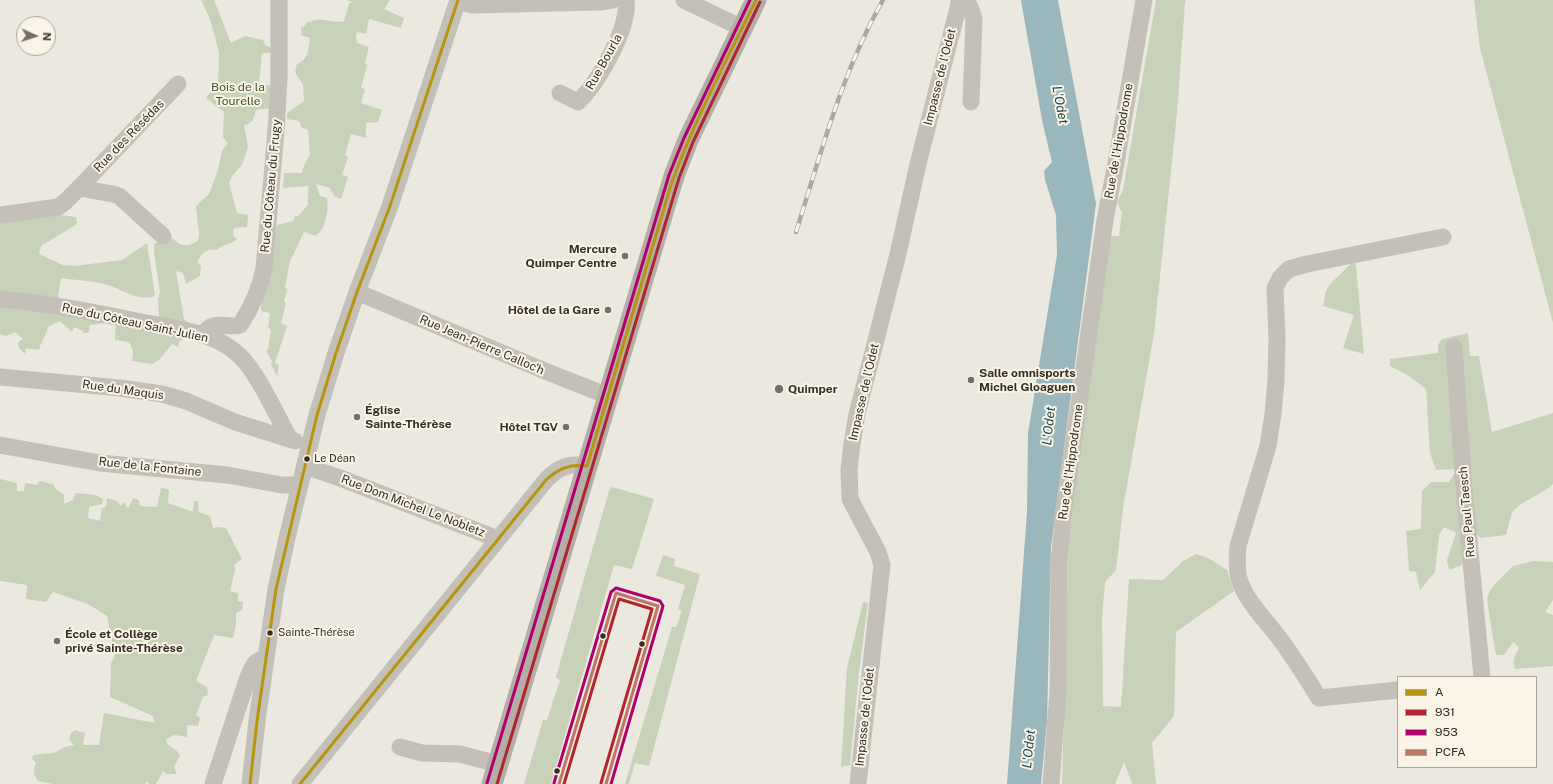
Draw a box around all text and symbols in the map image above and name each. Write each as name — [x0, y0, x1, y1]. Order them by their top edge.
north arrow — [16, 16, 56, 56]
street label: Impasse de l'Odet — [921, 27, 959, 127]
text: N — [41, 32, 53, 41]
street label: Rue Bourla — [583, 32, 625, 92]
park label: Bois de la Tourelle — [211, 80, 265, 108]
street label: Rue de l'Hippodrome — [1102, 82, 1136, 200]
water label: L'Odet — [1049, 85, 1071, 125]
street label: Rue des Résédas — [91, 97, 167, 175]
street label: Rue du Côteau du Frugy — [258, 119, 284, 253]
place label: Mercure Quimper Centre — [525, 242, 617, 270]
marker: Mercure Quimper Centre — [620, 251, 630, 261]
street label: Rue du Côteau Saint-Julien — [61, 300, 209, 346]
place label: Hôtel de la Gare — [508, 303, 600, 317]
marker: Hôtel de la Gare — [603, 305, 613, 315]
street label: Rue Jean-Pierre Calloc'h — [418, 312, 546, 378]
street label: Impasse de l'Odet — [846, 342, 882, 442]
place label: Salle omnisports Michel Gloaguen — [979, 366, 1076, 394]
marker: Salle omnisports Michel Gloaguen — [966, 375, 976, 385]
street label: Rue du Maquis — [81, 377, 165, 403]
place label: Quimper — [788, 382, 838, 396]
marker: Quimper — [773, 383, 785, 395]
place label: Église Sainte-Thérèse — [365, 403, 452, 431]
street label: Rue de l'Hippodrome — [1056, 403, 1086, 521]
water label: L'Odet — [1039, 406, 1059, 446]
marker: Église Sainte-Thérèse — [352, 412, 362, 422]
place label: Hôtel TGV — [499, 420, 558, 434]
marker: Hôtel TGV — [561, 422, 571, 432]
place label: Le Déan — [314, 452, 355, 466]
street label: Rue de la Fontaine — [98, 454, 202, 480]
marker: Le Déan — [302, 454, 312, 464]
street label: Rue Paul Taesch — [1456, 466, 1478, 558]
street label: Rue Dom Michel Le Nobletz — [339, 472, 487, 540]
place label: Sainte-Thérèse — [278, 626, 355, 640]
place label: École et Collège privé Sainte-Thérèse — [65, 627, 183, 655]
marker: Sainte-Thérèse — [265, 628, 275, 638]
unlabelled marker — [598, 631, 608, 641]
marker: École et Collège privé Sainte-Thérèse — [52, 636, 62, 646]
unlabelled marker — [637, 639, 647, 649]
street label: Impasse de l'Odet — [853, 667, 877, 767]
legend — [1397, 676, 1537, 768]
text: A — [1435, 685, 1444, 699]
text: 931 — [1435, 705, 1455, 719]
text: 953 — [1435, 725, 1458, 739]
water label: L'Odet — [1019, 729, 1039, 769]
text: PCFA — [1435, 745, 1466, 759]
unlabelled marker — [552, 766, 562, 776]

